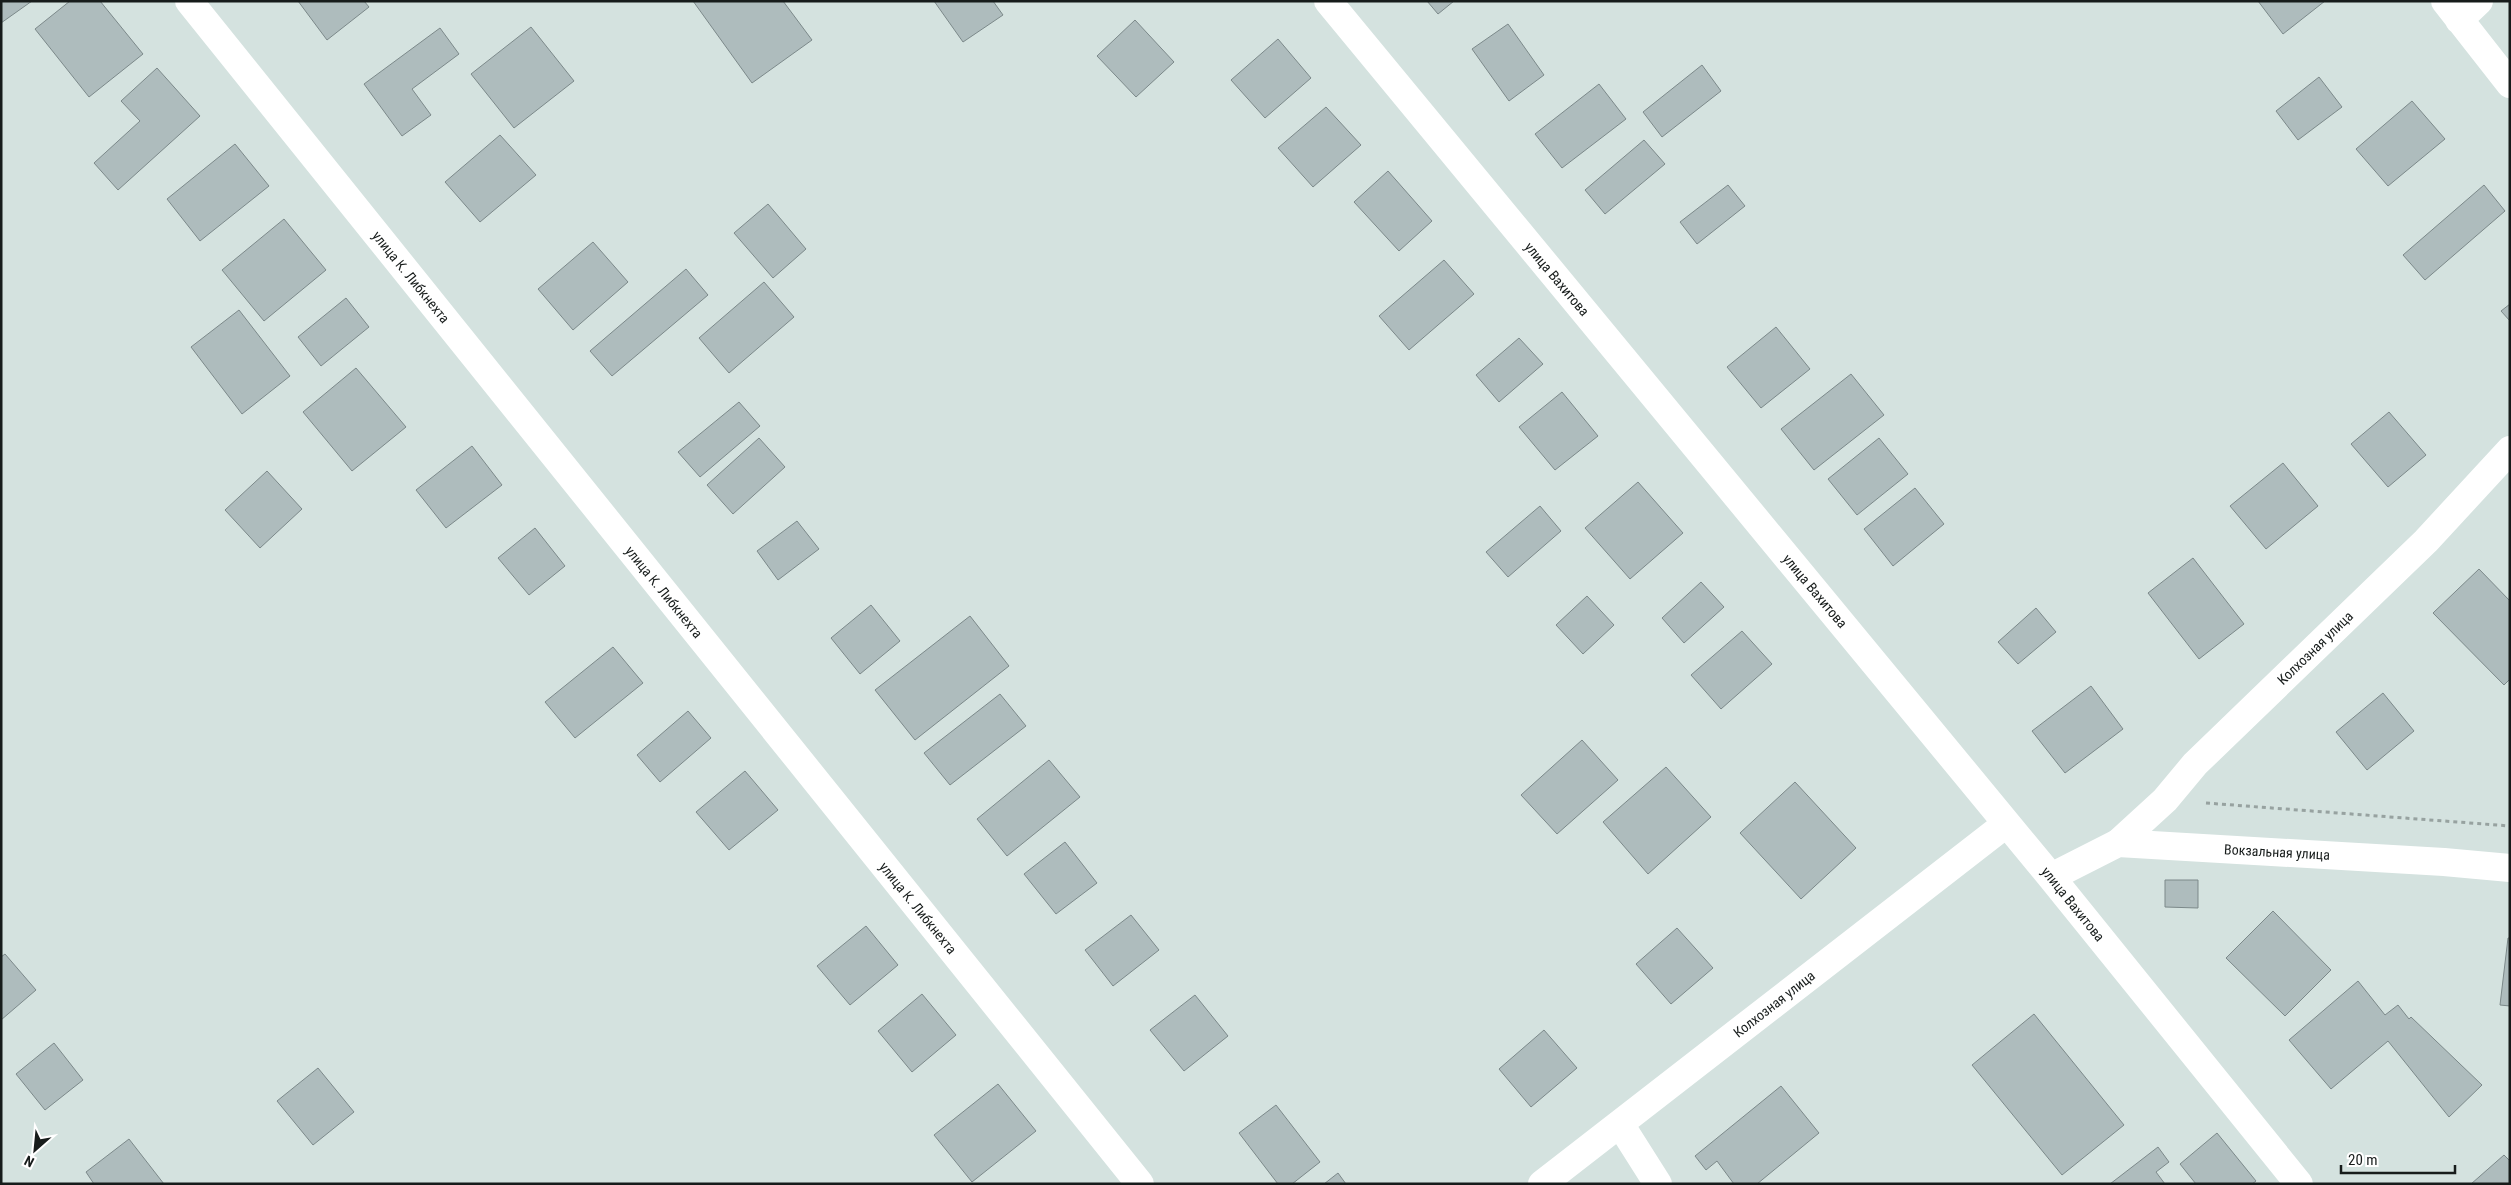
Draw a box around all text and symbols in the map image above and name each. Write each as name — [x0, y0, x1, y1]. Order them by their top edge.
street label: улица К. Либкнехта — [369, 228, 453, 326]
street label: улица Вахитова — [1522, 239, 1592, 319]
street label: улица К. Либкнехта — [622, 543, 706, 641]
street label: улица Вахитова — [1780, 551, 1850, 631]
street label: Колхозная улица — [2274, 608, 2356, 688]
street label: Вокзальная улица — [2224, 841, 2330, 863]
street label: улица К. Либкнехта — [876, 859, 960, 957]
street label: улица Вахитова — [2038, 864, 2108, 944]
street label: Колхозная улица — [1730, 967, 1818, 1041]
north arrow — [10, 1125, 60, 1175]
scale bar — [2341, 1142, 2455, 1174]
text: 20 m — [2348, 1151, 2378, 1169]
text: N — [22, 1153, 37, 1171]

